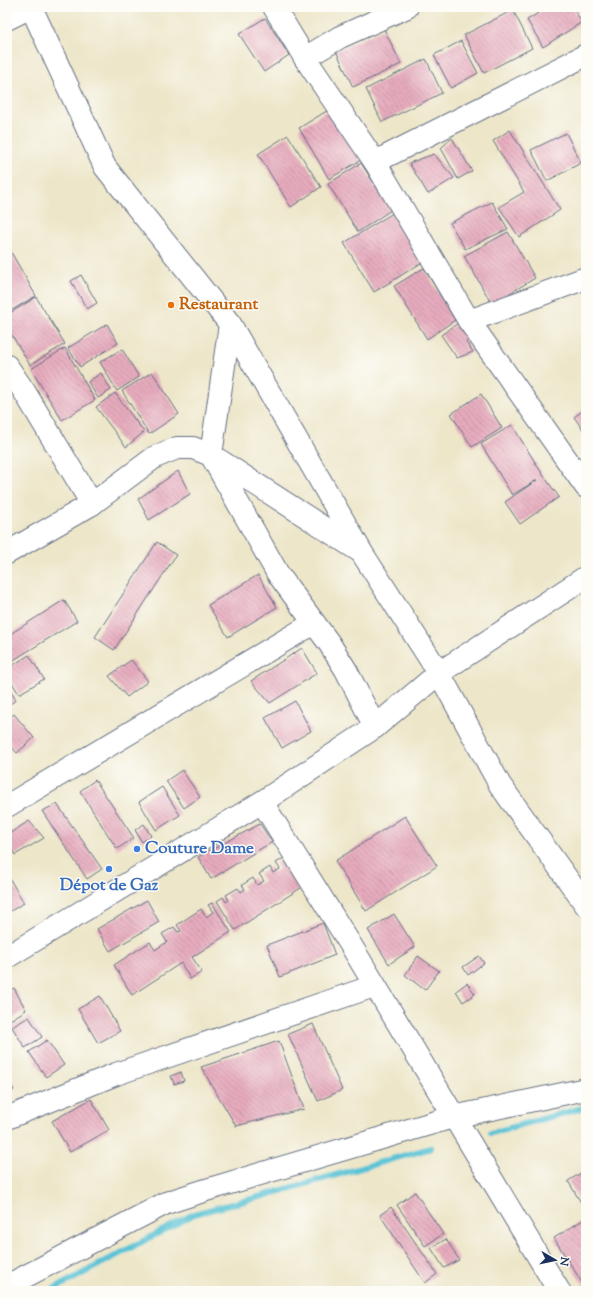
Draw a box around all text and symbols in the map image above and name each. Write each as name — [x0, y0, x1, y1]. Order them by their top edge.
place label: Restaurant — [179, 293, 259, 317]
marker: Restaurant — [166, 300, 176, 310]
place label: Couture Dame — [145, 837, 254, 861]
marker: Couture Dame — [132, 844, 142, 854]
marker: Dépot de Gaz — [104, 864, 114, 874]
place label: Dépot de Gaz — [60, 874, 159, 898]
north arrow — [535, 1240, 575, 1280]
text: N — [555, 1255, 573, 1267]

